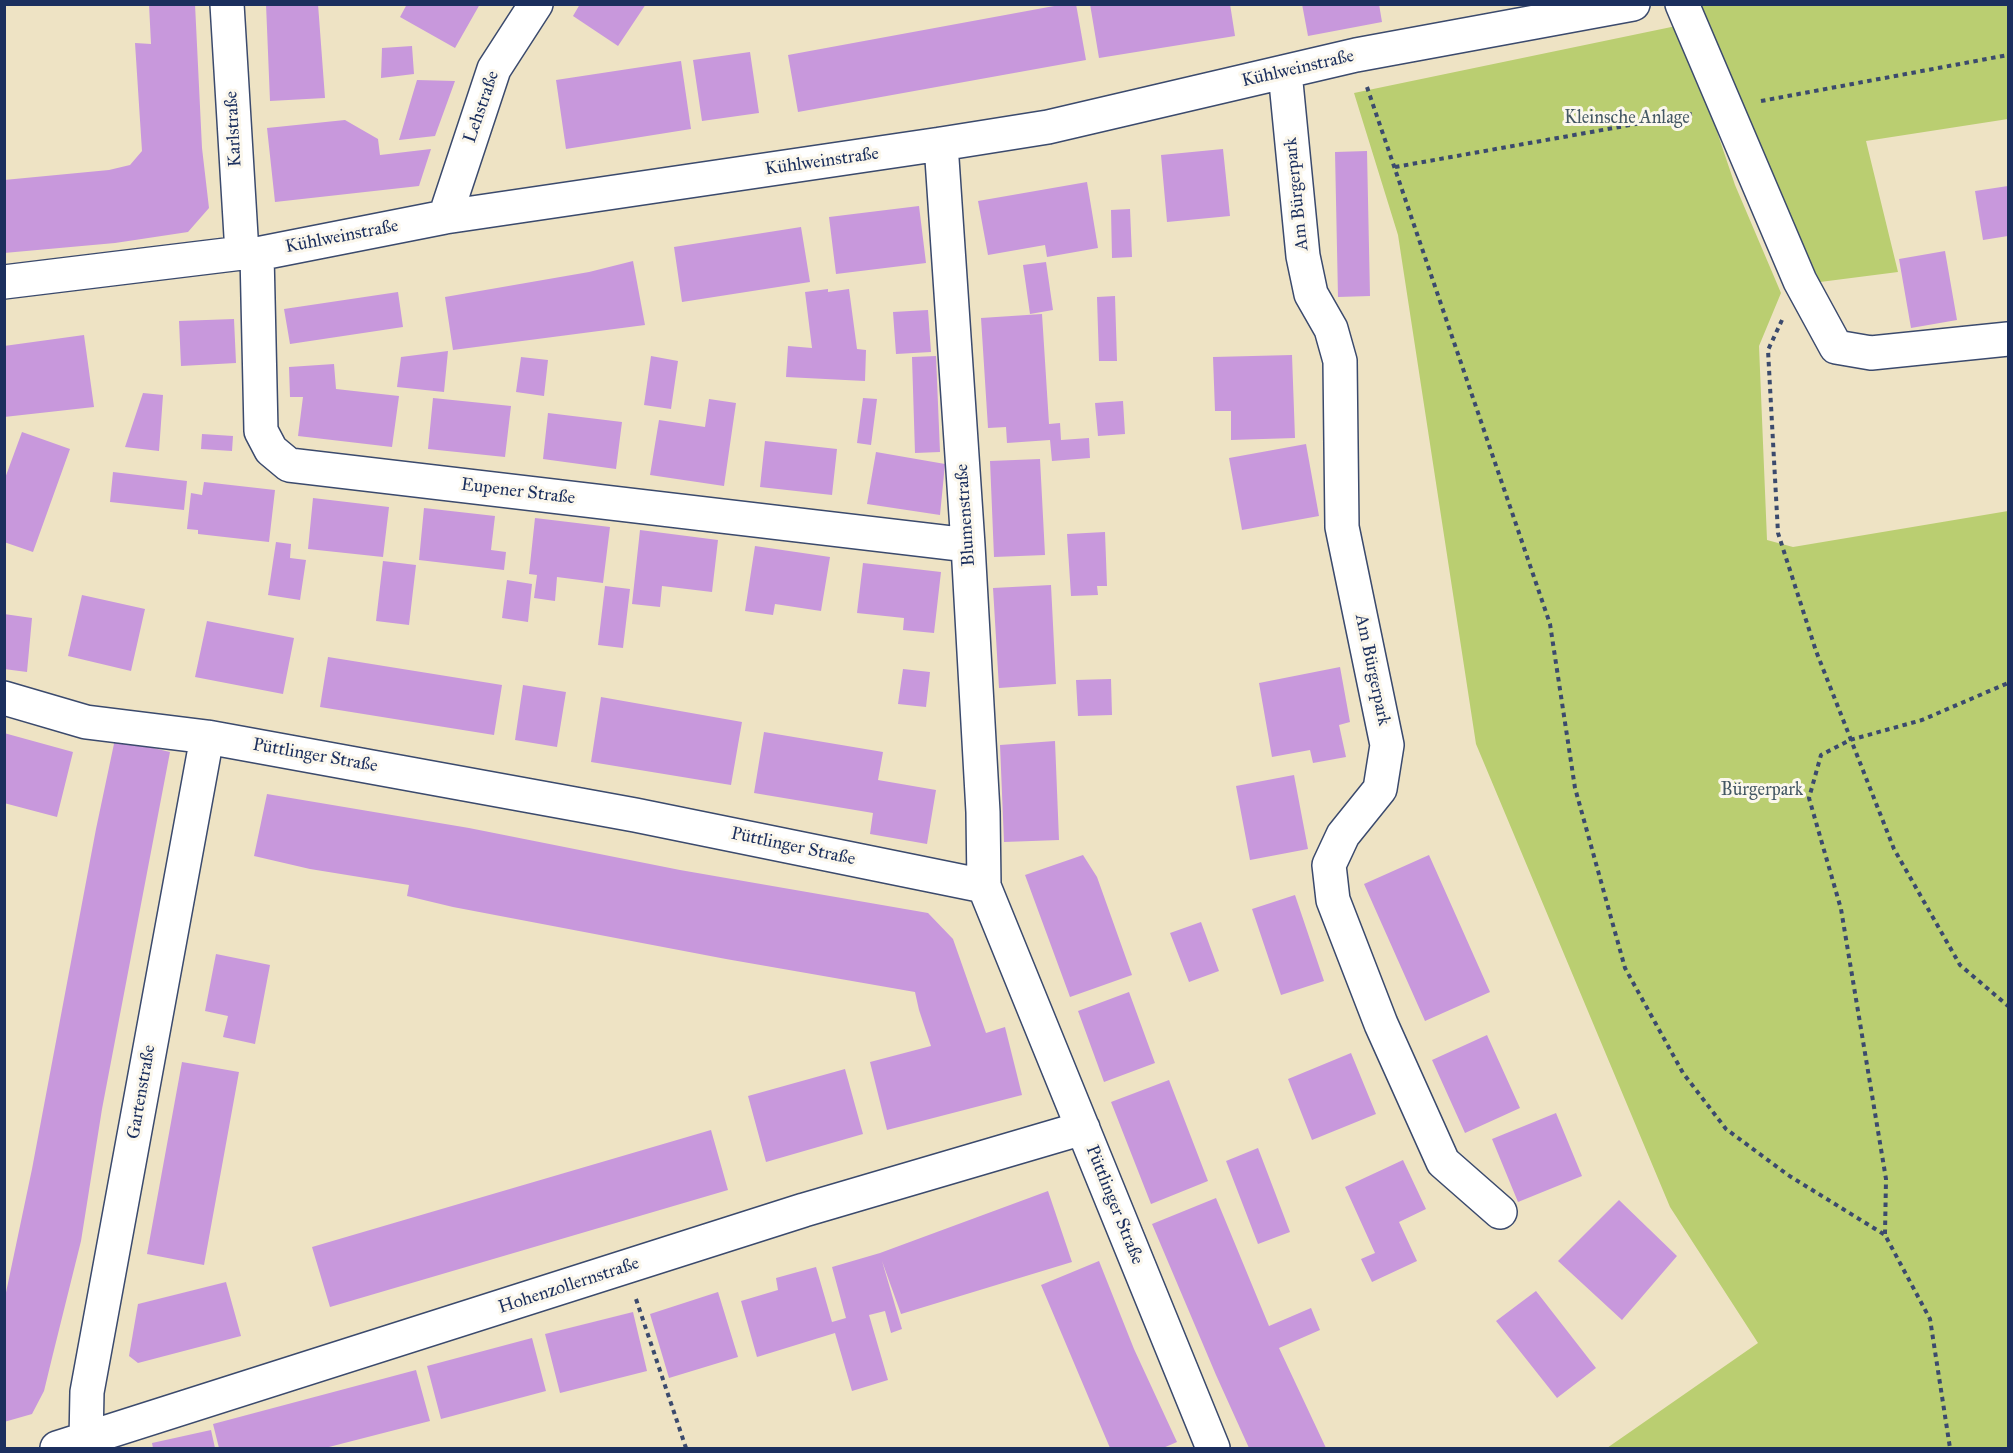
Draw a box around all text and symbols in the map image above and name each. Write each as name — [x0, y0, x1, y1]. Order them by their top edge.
street label: Kühlweinstraße — [1240, 46, 1356, 92]
street label: Lehstraße — [460, 68, 504, 146]
street label: Karlstraße — [221, 90, 247, 168]
park label: Kleinsche Anlage — [1564, 108, 1690, 130]
street label: Am Bürgerpark — [1280, 136, 1314, 252]
street label: Kühlweinstraße — [764, 143, 880, 181]
street label: Kühlweinstraße — [284, 215, 400, 259]
street label: Blumenstraße — [952, 463, 980, 567]
street label: Eupener Straße — [460, 474, 576, 510]
street label: Am Bürgerpark — [1350, 612, 1394, 728]
street label: Püttlinger Straße — [251, 734, 379, 778]
park label: Bürgerpark — [1721, 780, 1803, 802]
street label: Püttlinger Straße — [729, 823, 857, 871]
street label: Gartenstraße — [123, 1043, 161, 1141]
street label: Püttlinger Straße — [1080, 1142, 1148, 1268]
street label: Hohenzollernstraße — [496, 1253, 642, 1319]

